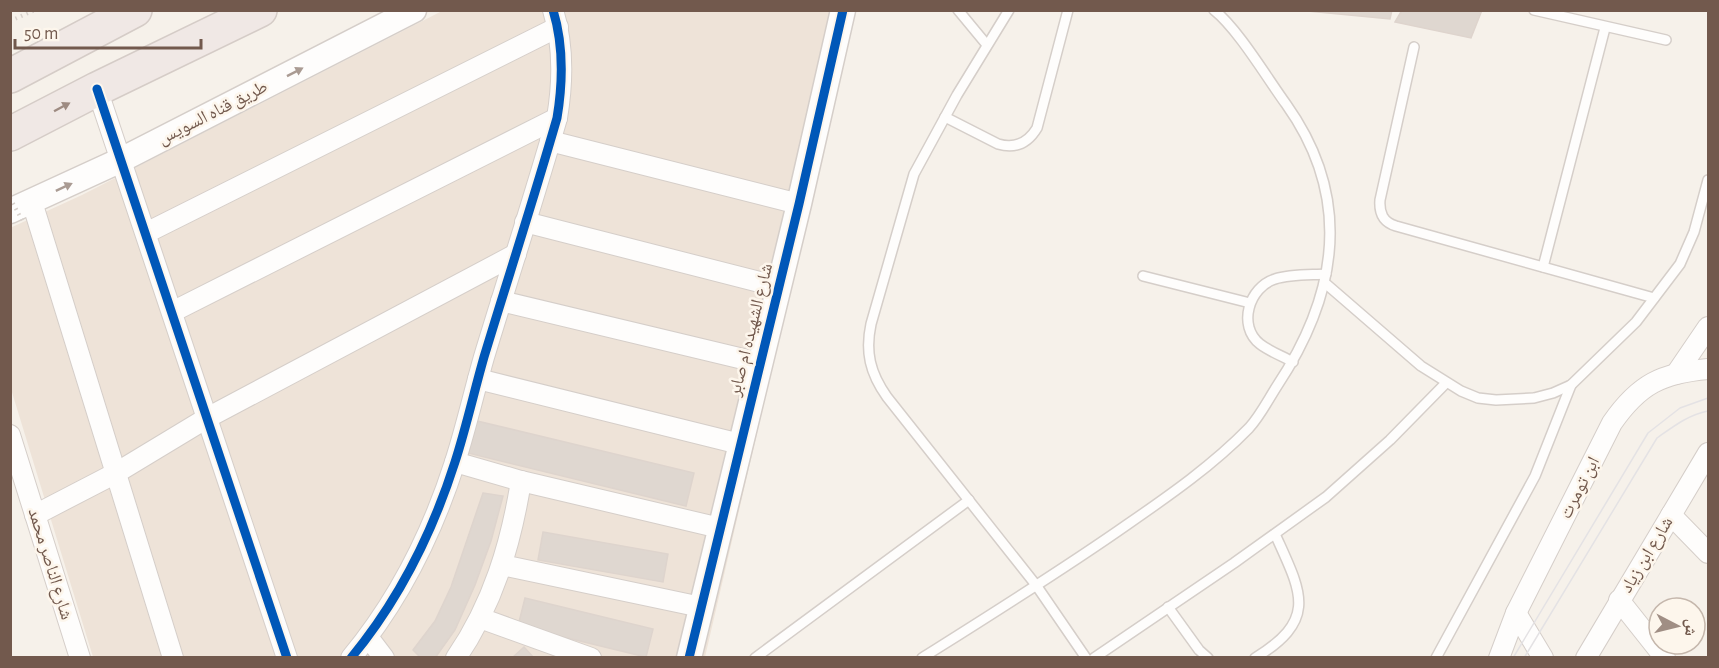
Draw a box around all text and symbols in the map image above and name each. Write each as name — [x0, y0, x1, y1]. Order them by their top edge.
scale bar — [15, 12, 201, 50]
text: 50 m — [24, 25, 58, 43]
one-way arrow — [286, 67, 303, 76]
street label: طريق قناه السويس — [155, 78, 271, 149]
one-way arrow — [54, 102, 71, 112]
one-way arrow — [56, 183, 73, 192]
street label: شارع الشهيده ام صابر — [726, 262, 778, 400]
street label: ابن تومرت — [1557, 454, 1604, 522]
street label: شارع الناصر محمد — [24, 506, 76, 622]
street label: شارع ابن زياد — [1617, 514, 1677, 597]
north arrow — [1647, 596, 1707, 656]
text: ش — [1681, 618, 1700, 637]

